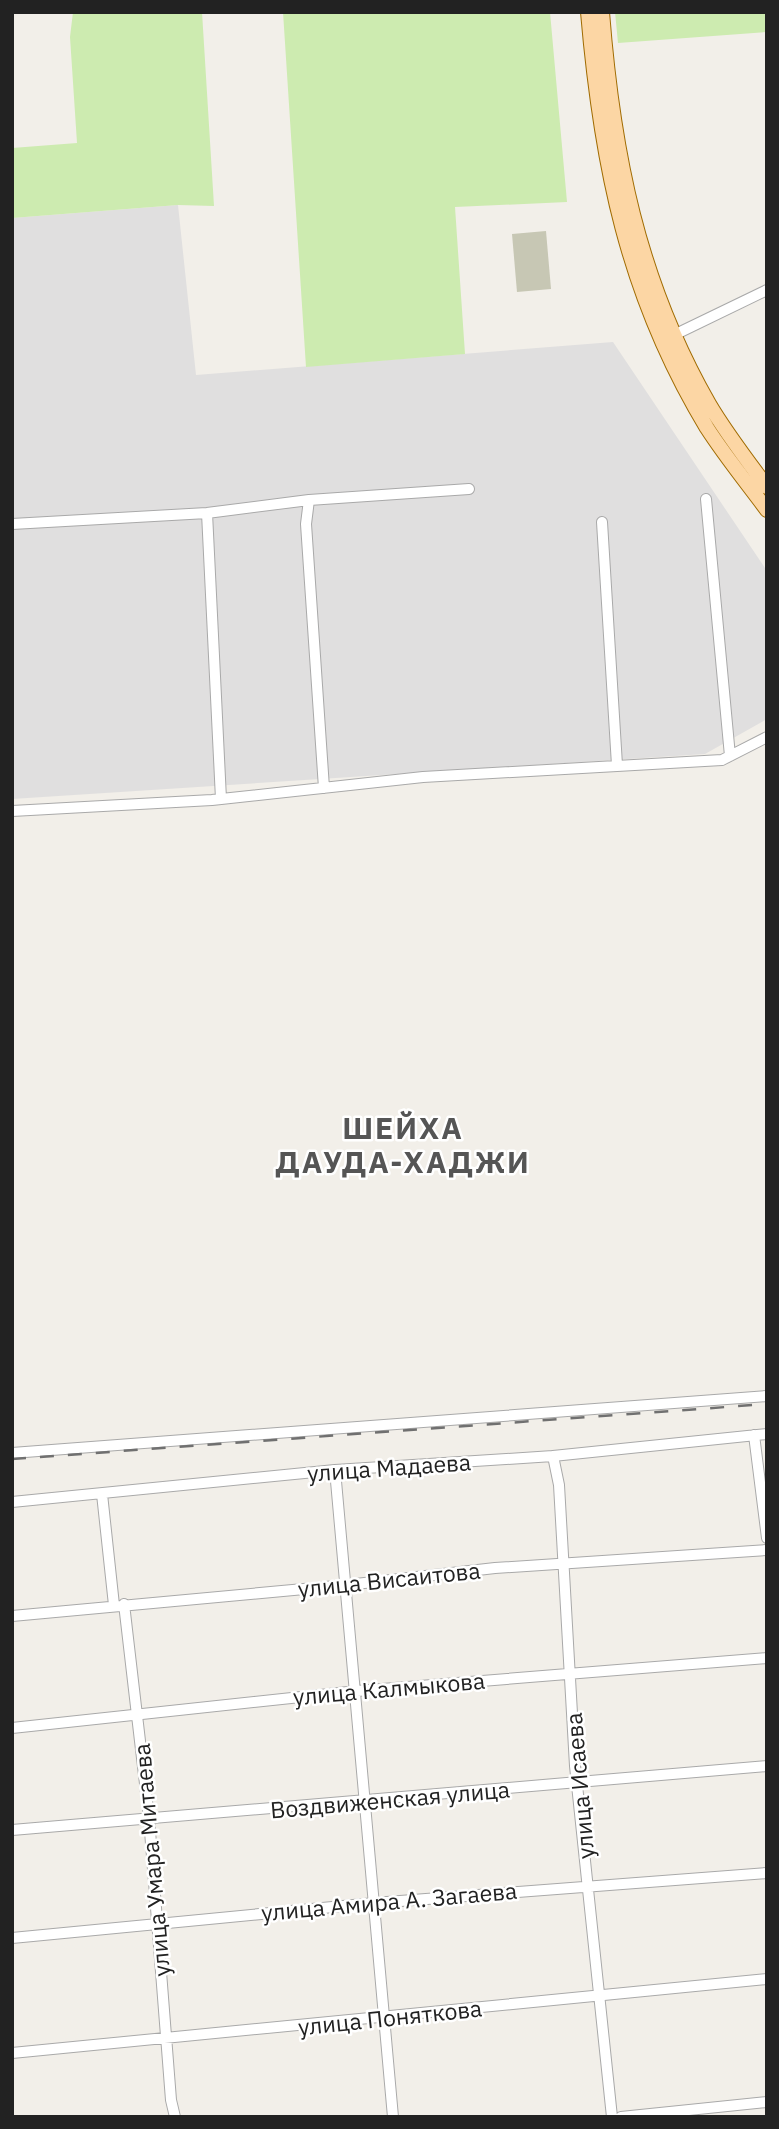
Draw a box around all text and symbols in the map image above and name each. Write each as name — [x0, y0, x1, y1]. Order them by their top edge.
district label: ШЕЙХА ДАУДА-ХАДЖИ — [275, 1108, 531, 1181]
street label: улица Мадаева — [306, 1446, 472, 1488]
street label: улица Висаитова — [296, 1554, 482, 1604]
street label: улица Калмыкова — [292, 1665, 486, 1711]
street label: улица Исаева — [558, 1712, 600, 1860]
street label: улица Умара Митаева — [126, 1742, 176, 1978]
street label: Воздвиженская улица — [269, 1774, 511, 1824]
street label: улица Амира А. Загаева — [260, 1875, 518, 1927]
street label: улица Поняткова — [297, 1992, 483, 2042]

